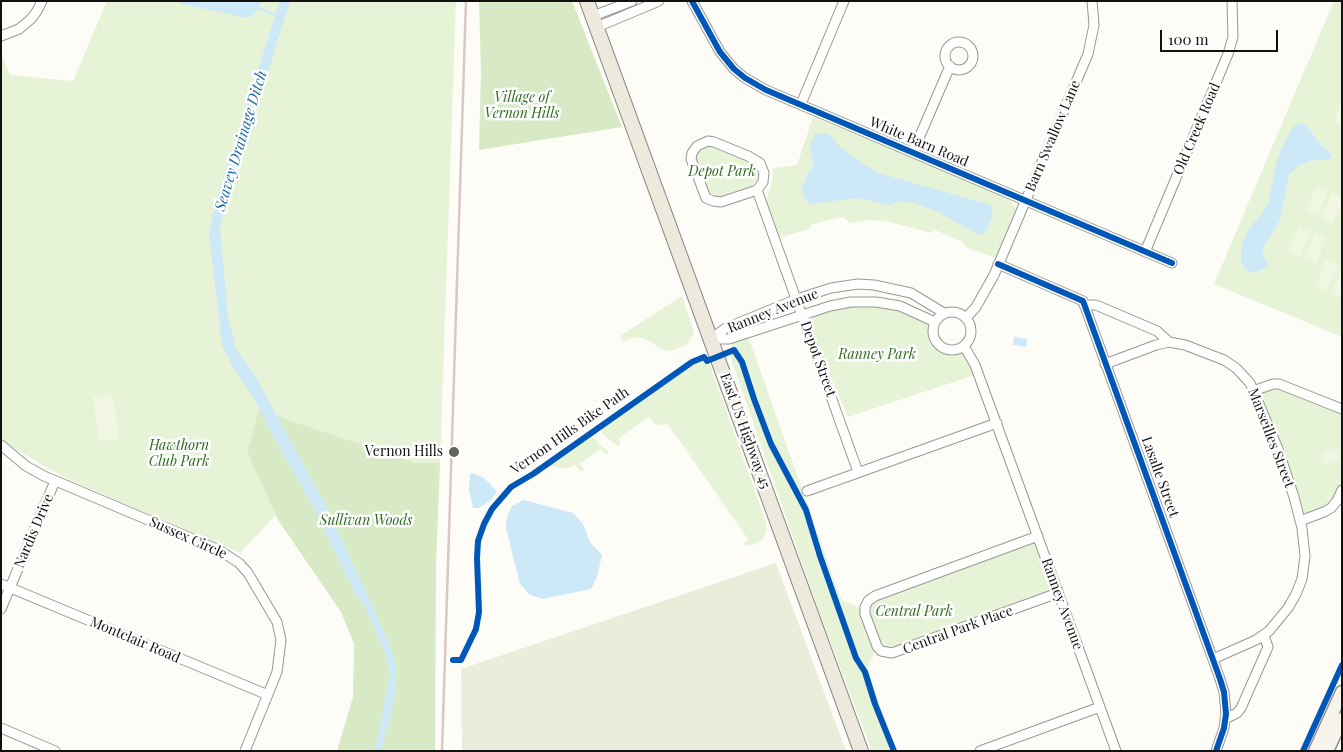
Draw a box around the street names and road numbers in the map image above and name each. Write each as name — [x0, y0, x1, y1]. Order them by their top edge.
street label: Barn Swallow Lane — [1022, 78, 1084, 194]
street label: Old Creek Road — [1170, 80, 1224, 178]
street label: White Barn Road — [867, 114, 971, 170]
street label: Ranney Avenue — [725, 285, 821, 337]
street label: Depot Street — [797, 319, 839, 399]
street label: East US Highway 45 — [716, 371, 774, 491]
street label: Vernon Hills Bike Path — [508, 384, 632, 478]
street label: Marseilles Street — [1244, 386, 1298, 490]
street label: Lasalle Street — [1138, 434, 1182, 520]
street label: Nardis Drive — [11, 491, 57, 571]
street label: Sussex Circle — [147, 513, 229, 563]
street label: Ranney Avenue — [1038, 556, 1086, 652]
street label: Central Park Place — [901, 602, 1015, 658]
street label: Montclair Road — [87, 613, 183, 667]

